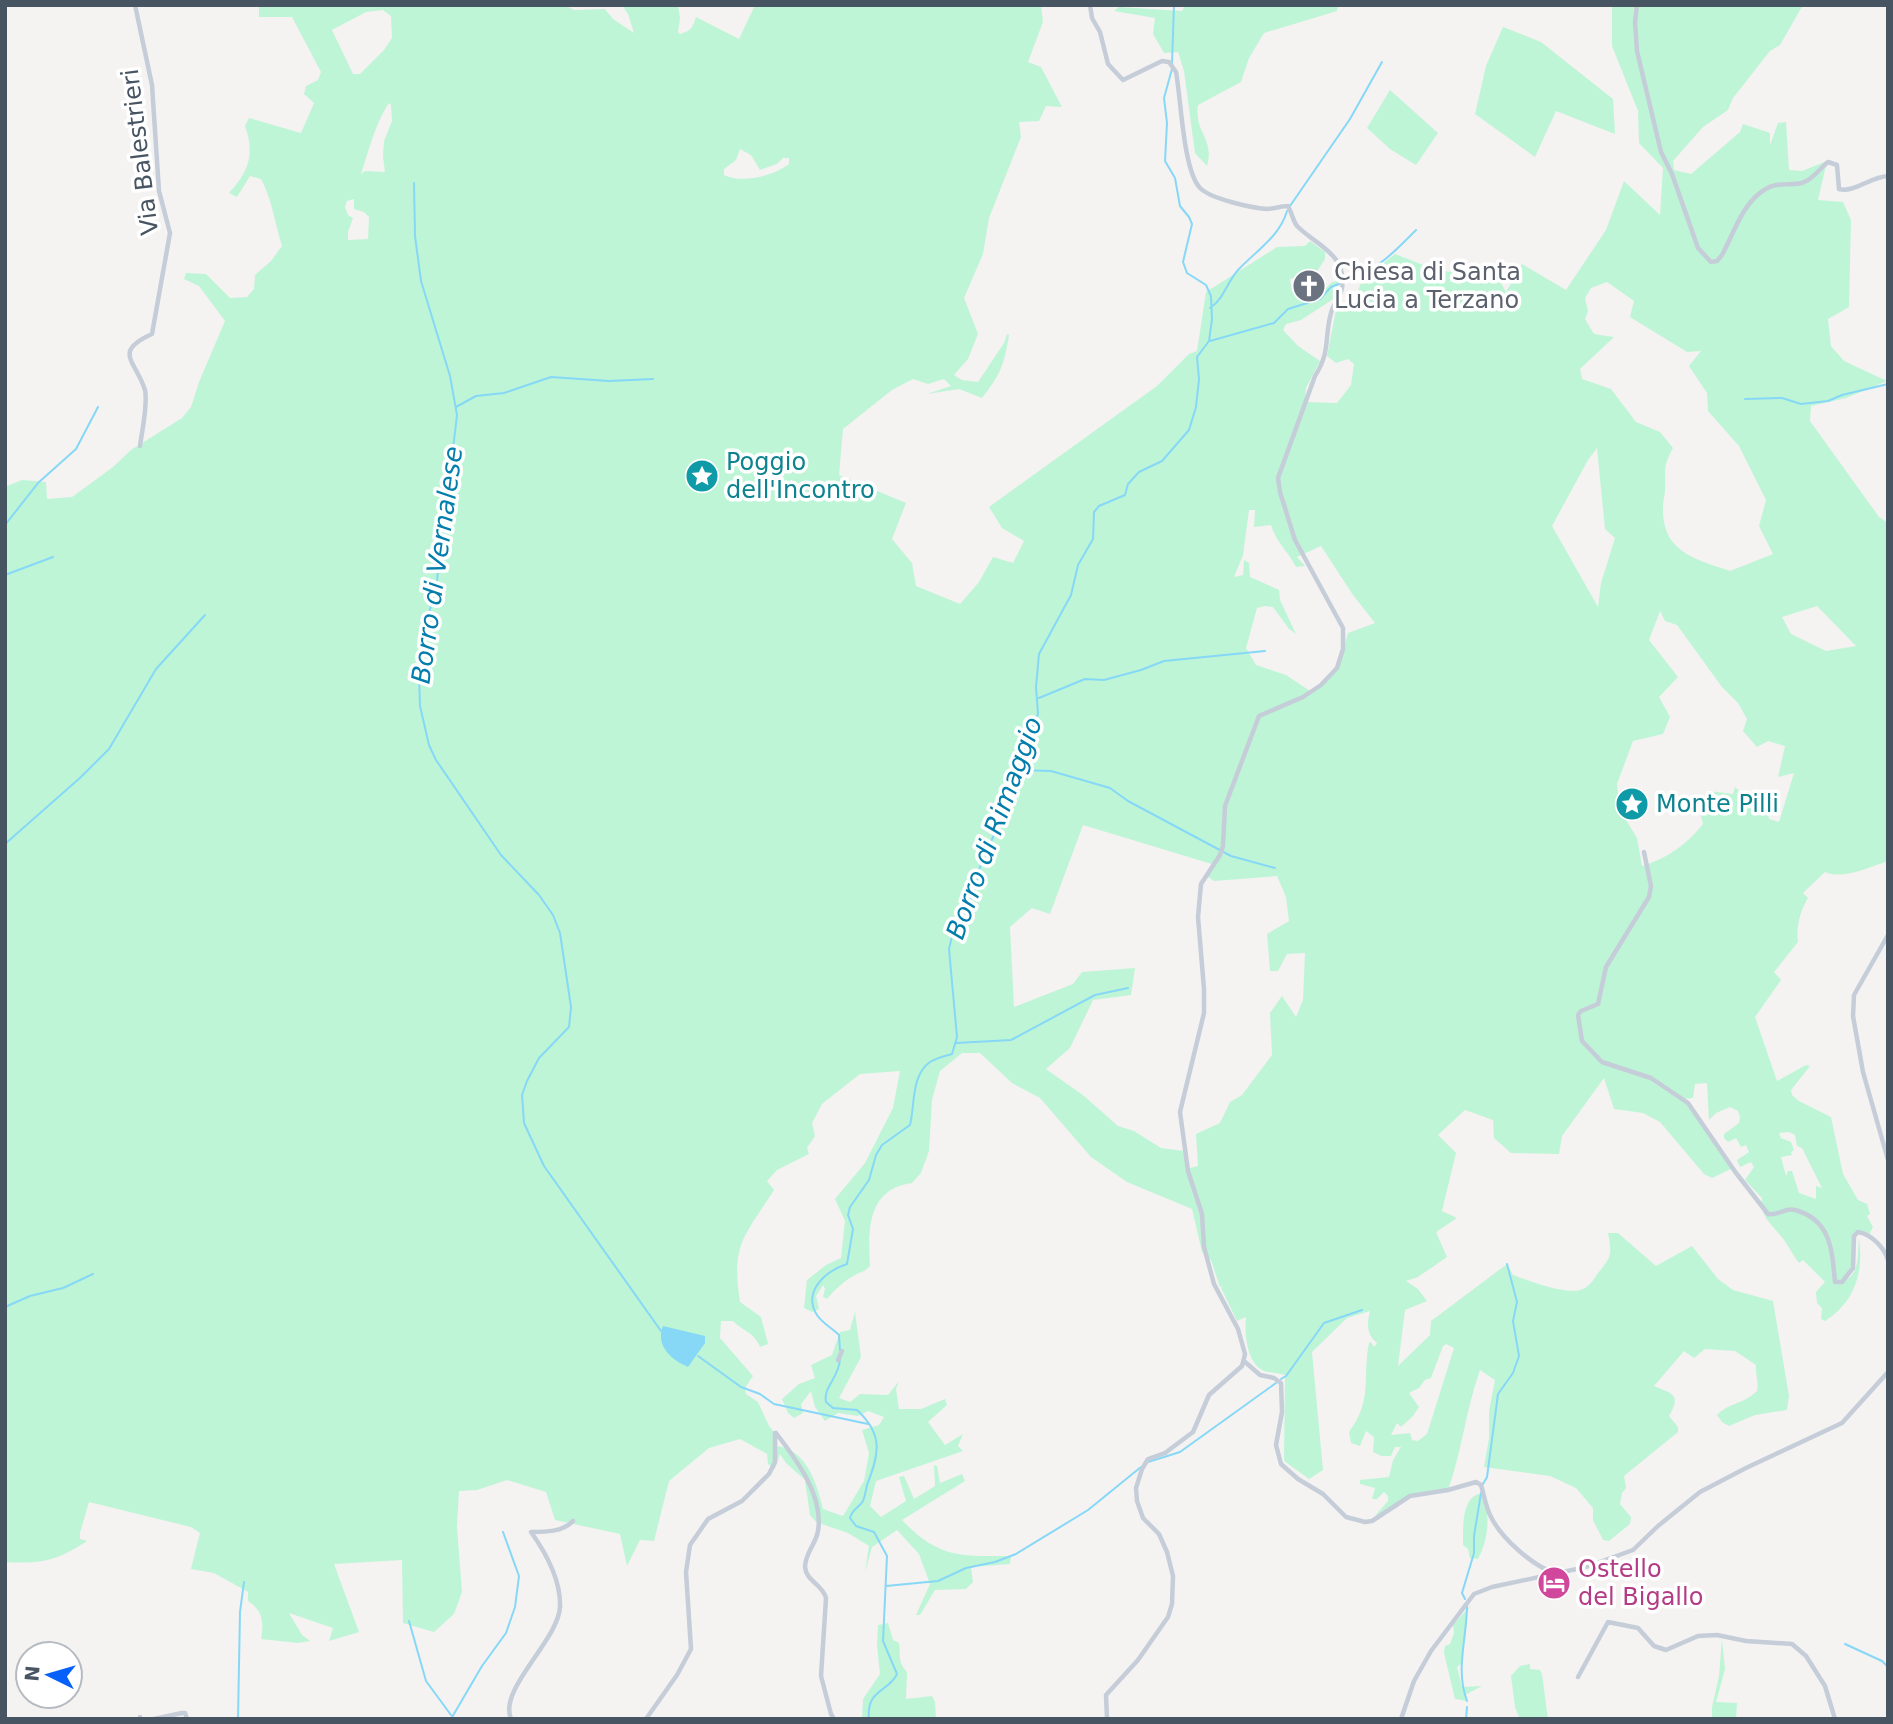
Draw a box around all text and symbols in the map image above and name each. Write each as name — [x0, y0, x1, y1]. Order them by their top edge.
street label: Via Balestrieri — [116, 67, 164, 237]
place label: Chiesa di Santa Lucia a Terzano — [1334, 258, 1521, 314]
church icon: Chiesa di Santa Lucia a Terzano — [1290, 267, 1328, 305]
water label: Borro di Vernalese — [405, 444, 469, 686]
place label: Poggio dell'Incontro — [726, 448, 875, 504]
place icon: Poggio dell'Incontro — [683, 457, 721, 495]
water label: Borro di Rimaggio — [940, 713, 1048, 943]
place icon: Monte Pilli — [1613, 785, 1651, 823]
place label: Monte Pilli — [1656, 790, 1779, 818]
place label: Ostello del Bigallo — [1578, 1555, 1703, 1611]
hotel icon: Ostello del Bigallo — [1535, 1564, 1573, 1602]
north arrow — [14, 1640, 84, 1710]
text: N — [20, 1665, 44, 1682]

